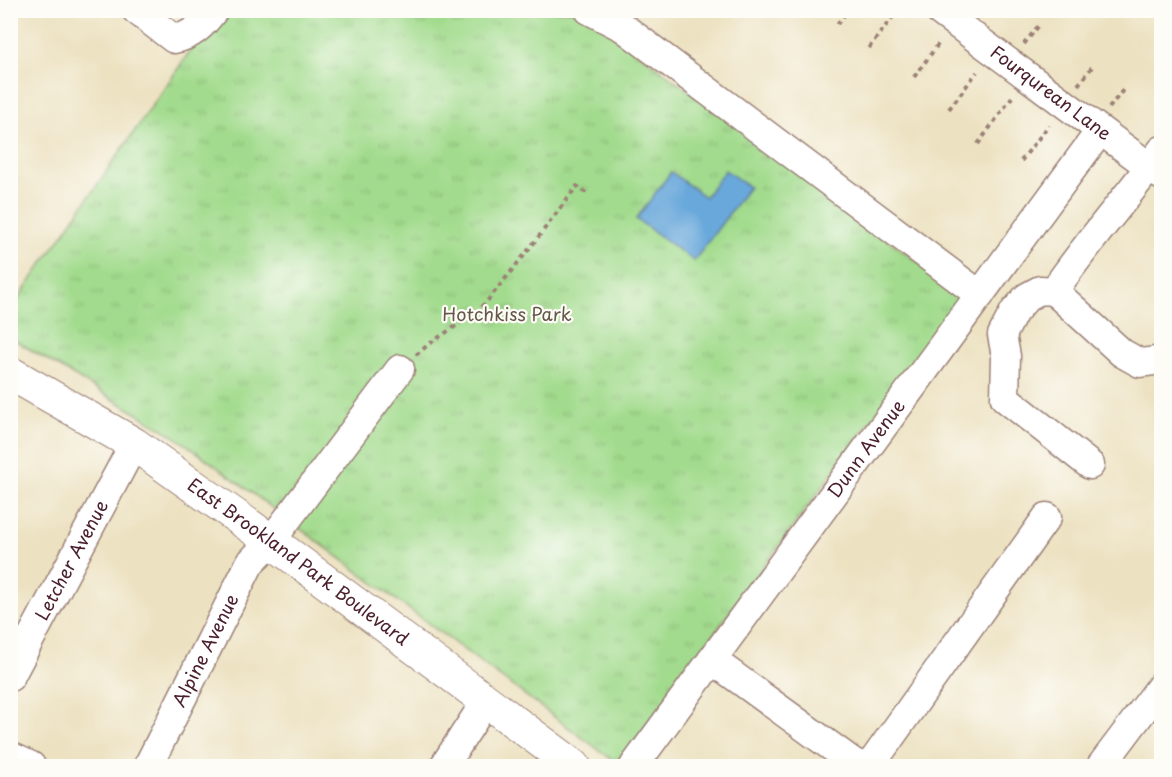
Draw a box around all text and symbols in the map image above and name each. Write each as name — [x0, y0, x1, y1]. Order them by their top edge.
street label: Fourqurean Lane — [985, 38, 1118, 146]
park label: Hotchkiss Park — [442, 300, 572, 327]
street label: Dunn Avenue — [820, 393, 911, 503]
street label: East Brookland Park Boulevard — [182, 471, 415, 651]
street label: Letcher Avenue — [28, 495, 114, 625]
street label: Alpine Avenue — [165, 589, 244, 711]

